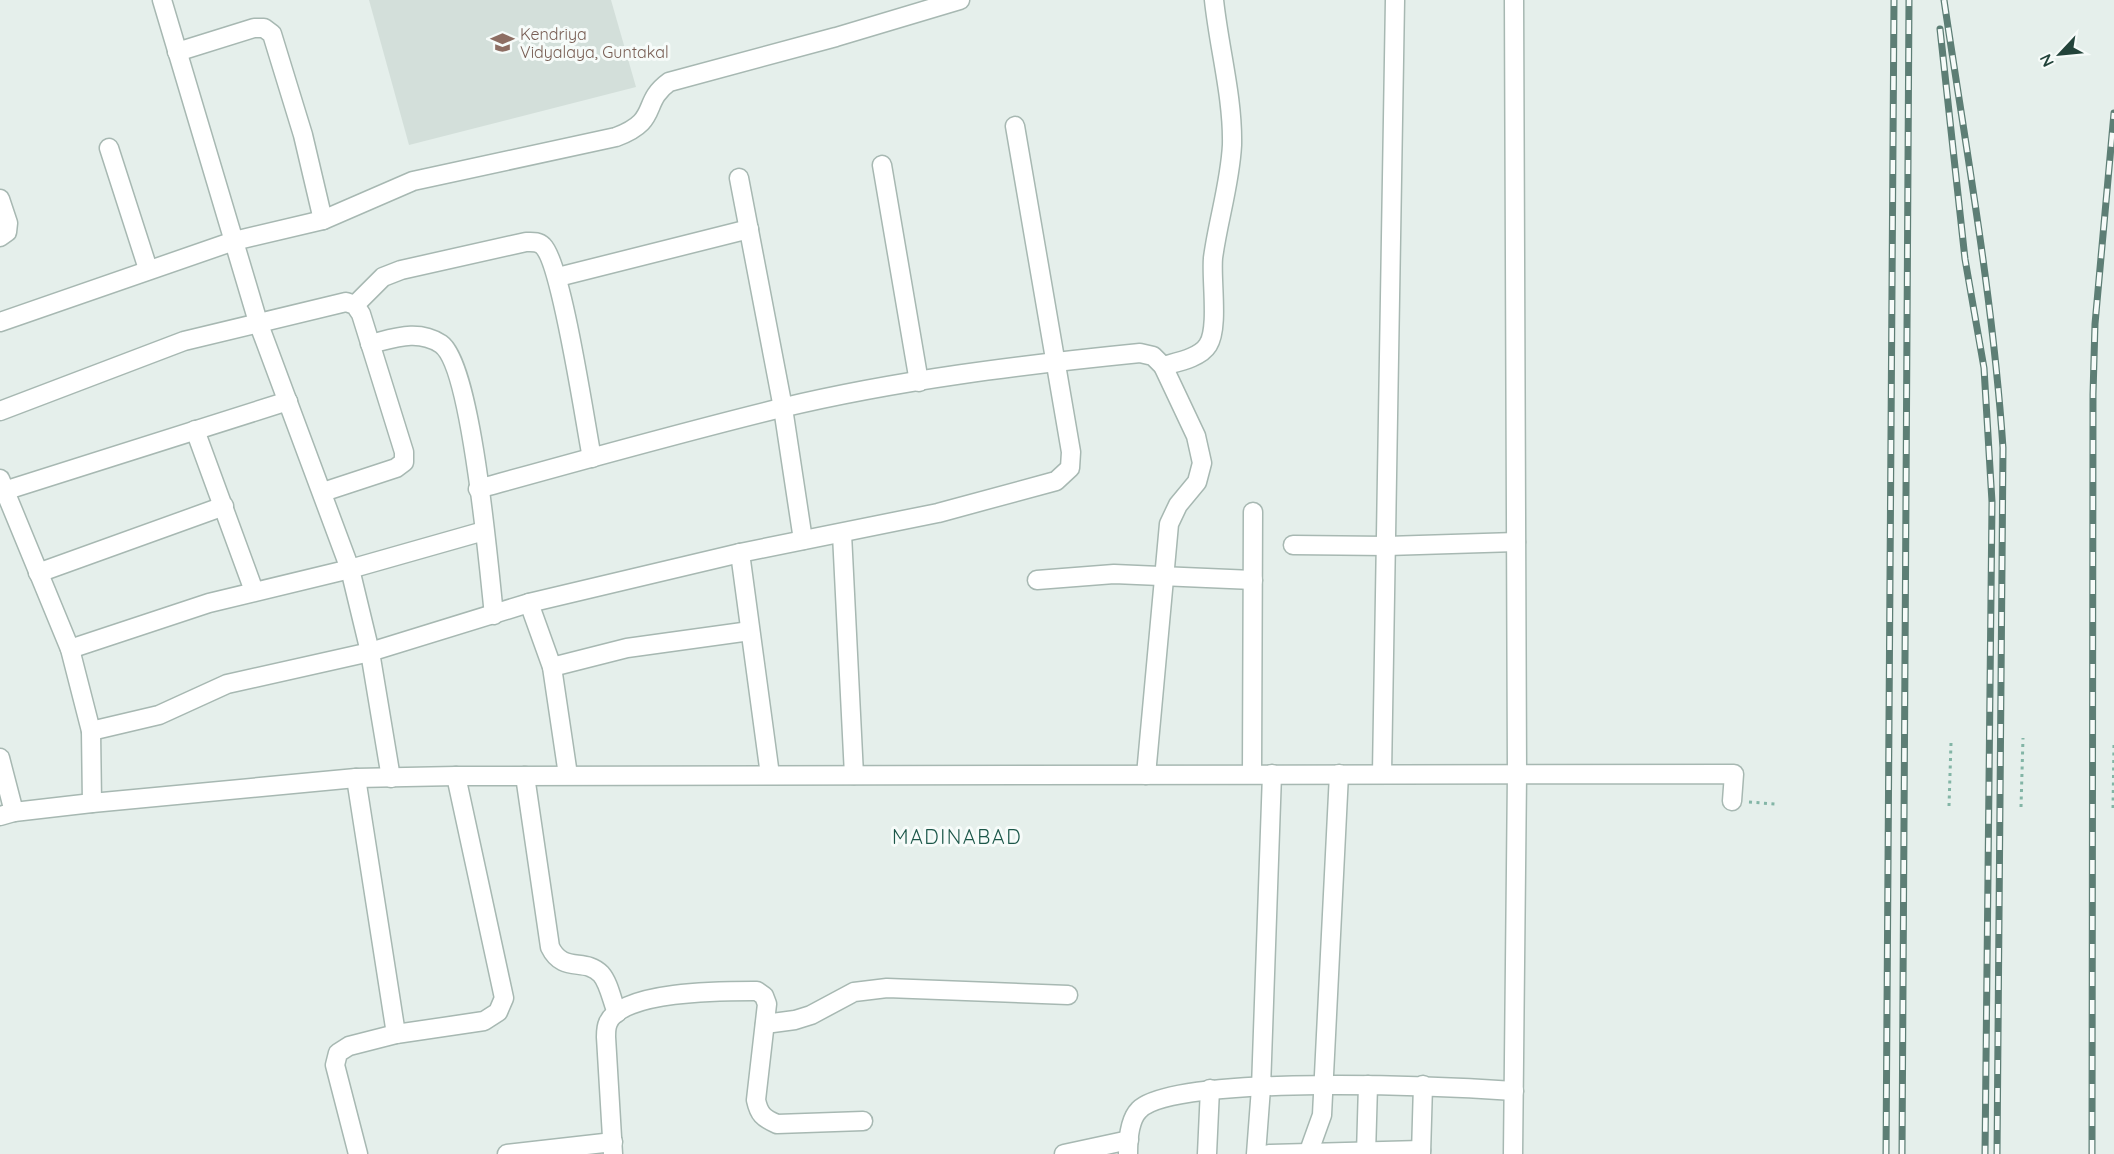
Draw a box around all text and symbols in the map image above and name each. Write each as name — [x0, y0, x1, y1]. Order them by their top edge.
place label: Kendriya Vidyalaya, Guntakal — [520, 24, 669, 62]
north arrow — [2030, 24, 2090, 84]
school or university icon: Kendriya Vidyalaya, Guntakal — [489, 30, 515, 56]
text: N — [2035, 51, 2058, 70]
district label: MADINABAD — [892, 824, 1022, 849]

